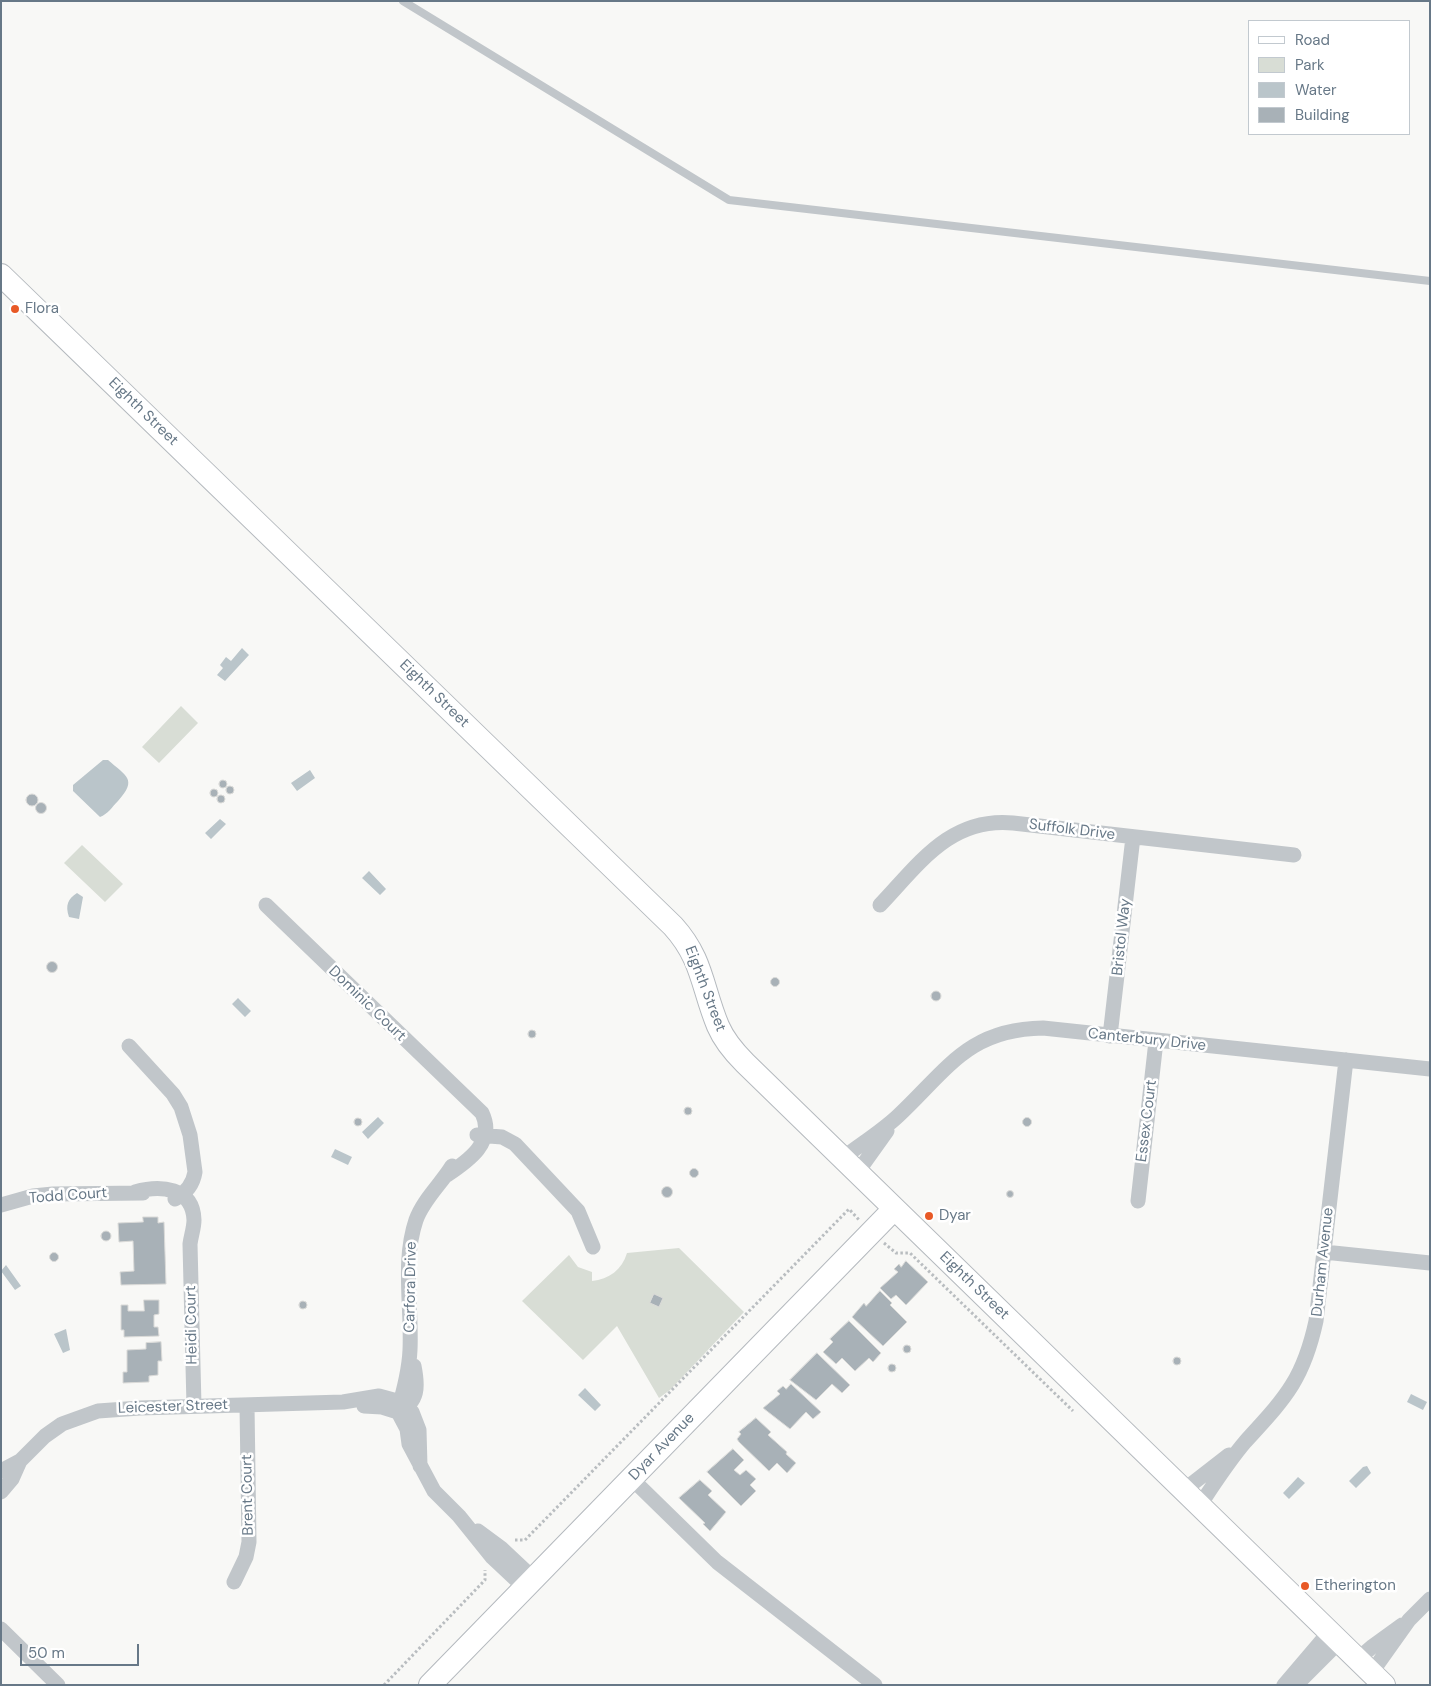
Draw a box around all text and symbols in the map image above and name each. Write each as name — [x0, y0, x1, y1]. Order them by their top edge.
legend — [1248, 20, 1411, 135]
text: Road — [1295, 30, 1330, 50]
text: Park — [1295, 55, 1325, 75]
text: Water — [1295, 80, 1336, 100]
text: Building — [1295, 105, 1350, 125]
place label: Flora — [25, 300, 59, 318]
marker: Flora — [9, 303, 21, 315]
street label: Eighth Street — [104, 374, 182, 450]
street label: Eighth Street — [395, 656, 473, 732]
street label: Suffolk Drive — [1028, 816, 1116, 844]
street label: Bristol Way — [1109, 898, 1135, 976]
street label: Eighth Street — [680, 944, 730, 1034]
street label: Dominic Court — [325, 963, 409, 1045]
street label: Canterbury Drive — [1087, 1025, 1207, 1055]
street label: Essex Court — [1133, 1079, 1161, 1163]
street label: Todd Court — [28, 1184, 108, 1208]
place label: Dyar — [939, 1207, 971, 1225]
street label: Durham Avenue — [1308, 1207, 1338, 1317]
marker: Dyar — [923, 1210, 935, 1222]
street label: Carfora Drive — [401, 1241, 421, 1333]
street label: Eighth Street — [935, 1248, 1013, 1324]
street label: Heidi Court — [182, 1285, 202, 1365]
street label: Leicester Street — [118, 1396, 228, 1418]
street label: Dyar Avenue — [625, 1410, 699, 1484]
street label: Brent Court — [238, 1454, 258, 1536]
place label: Etherington — [1315, 1577, 1396, 1595]
marker: Etherington — [1299, 1580, 1311, 1592]
scale bar — [22, 1634, 141, 1666]
text: 50 m — [28, 1643, 65, 1663]

